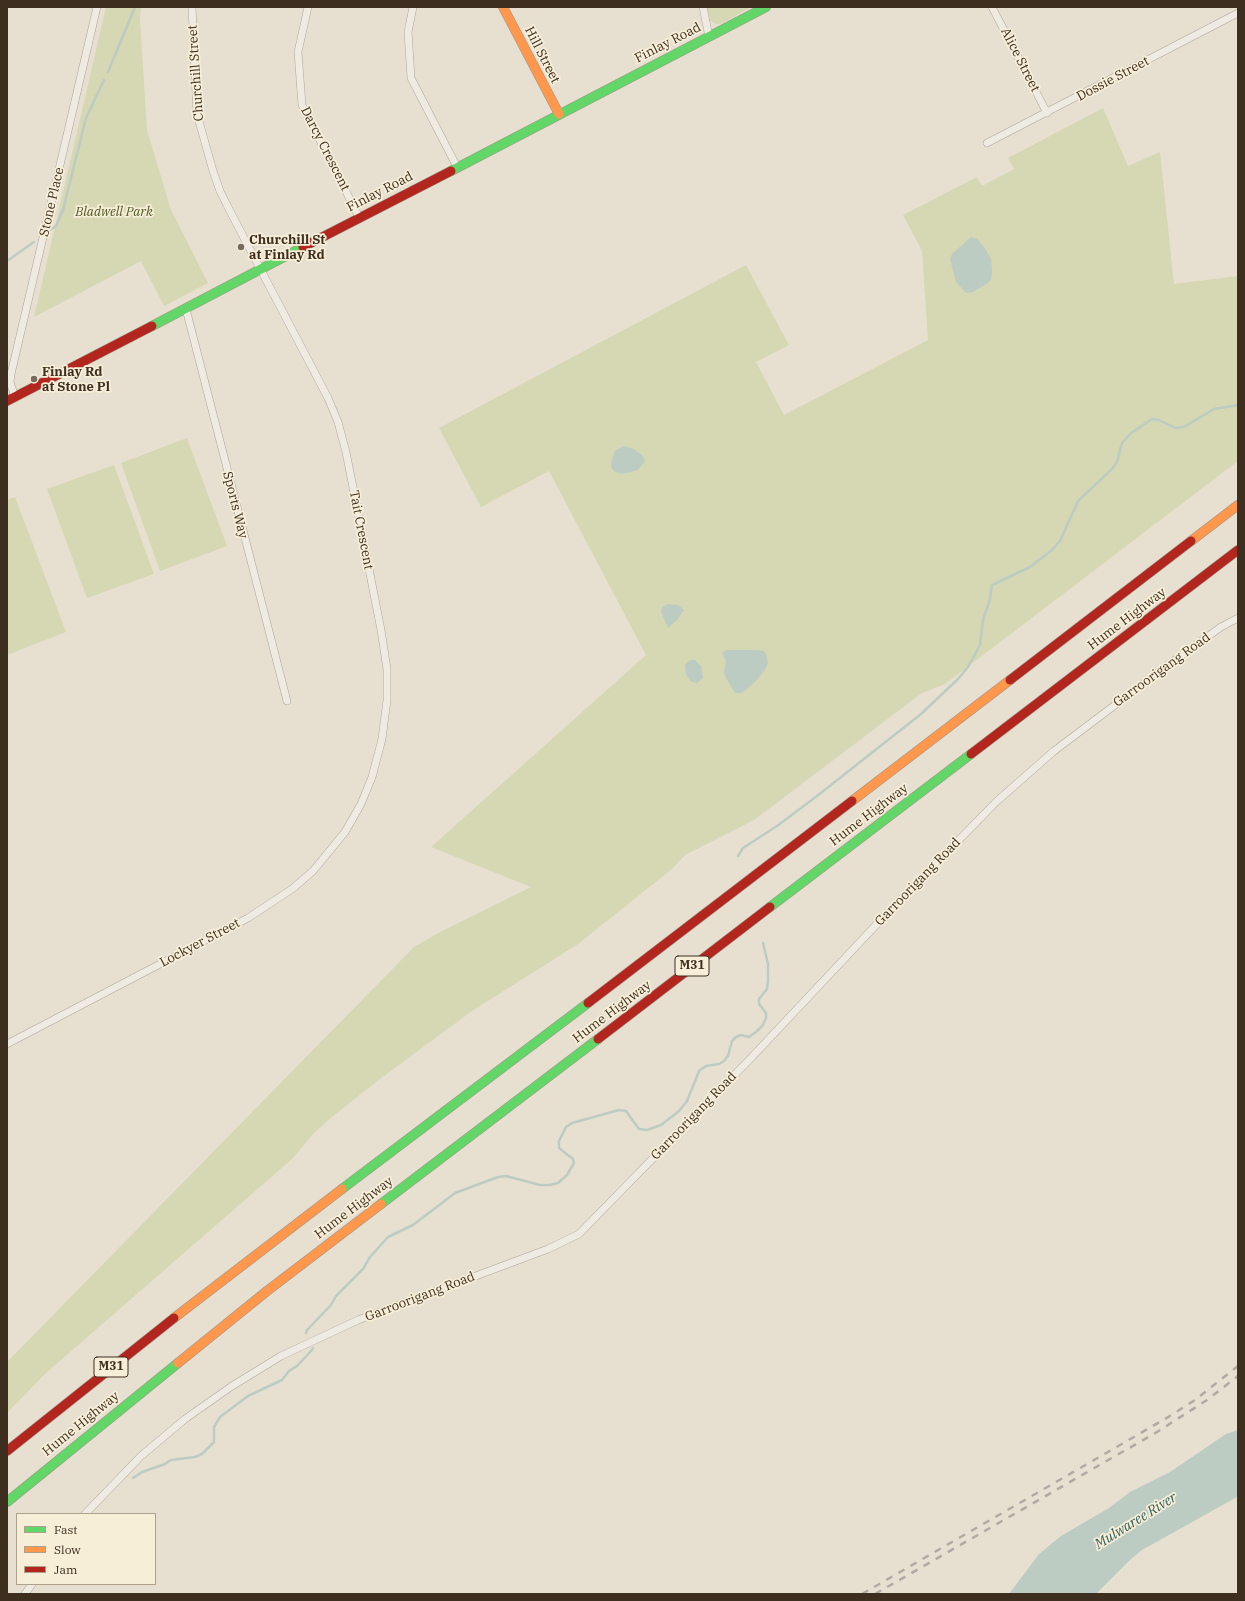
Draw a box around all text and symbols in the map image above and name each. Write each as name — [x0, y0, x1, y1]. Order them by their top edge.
street label: Finlay Road — [632, 20, 704, 66]
street label: Churchill Street — [185, 24, 207, 122]
street label: Hill Street — [521, 24, 563, 86]
street label: Alice Street — [997, 25, 1043, 95]
street label: Dossie Street — [1074, 53, 1152, 105]
street label: Darcy Crescent — [297, 104, 353, 194]
street label: Stone Place — [36, 166, 68, 238]
street label: Finlay Road — [344, 169, 416, 215]
park label: Bladwell Park — [75, 204, 153, 220]
place label: Churchill St at Finlay Rd — [249, 232, 325, 263]
marker: Churchill St at Finlay Rd — [236, 242, 246, 252]
place label: Finlay Rd at Stone Pl — [42, 364, 110, 395]
marker: Finlay Rd at Stone Pl — [29, 374, 39, 384]
street label: Sports Way — [219, 470, 251, 540]
street label: Tait Crescent — [346, 489, 376, 571]
street label: Hume Highway — [1085, 585, 1169, 653]
street label: Garroorigang Road — [1110, 630, 1214, 710]
street label: Hume Highway — [827, 781, 911, 849]
street label: Garroorigang Road — [872, 835, 964, 929]
street label: Lockyer Street — [157, 915, 243, 971]
road number: M31 — [675, 956, 709, 976]
street label: Hume Highway — [570, 978, 654, 1046]
street label: Garroorigang Road — [648, 1069, 740, 1163]
street label: Hume Highway — [312, 1174, 396, 1242]
street label: Garroorigang Road — [363, 1269, 477, 1325]
road number: M31 — [94, 1357, 128, 1377]
street label: Hume Highway — [40, 1388, 122, 1460]
water label: Mulwaree River — [1092, 1489, 1180, 1553]
legend — [16, 1513, 156, 1585]
text: Fast — [54, 1522, 78, 1537]
text: Slow — [54, 1542, 81, 1557]
text: Jam — [54, 1562, 77, 1577]

